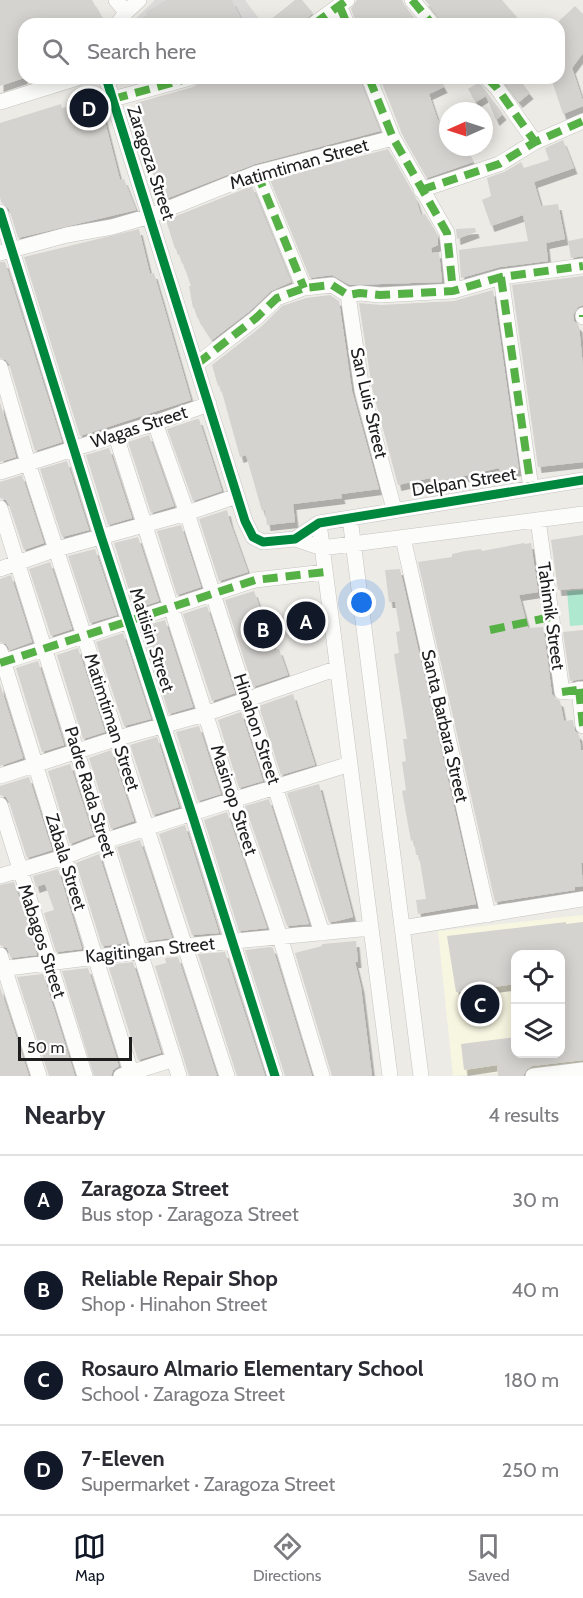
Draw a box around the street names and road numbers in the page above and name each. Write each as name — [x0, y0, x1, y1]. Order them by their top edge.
street label: Zaragoza Street — [122, 103, 180, 223]
street label: Matimtiman Street — [227, 134, 371, 194]
street label: San Luis Street — [346, 345, 392, 461]
street label: Wagas Street — [88, 401, 190, 453]
street label: Delpan Street — [410, 463, 518, 501]
street label: Tahimik Street — [533, 561, 569, 671]
street label: Matiisin Street — [125, 585, 179, 695]
street label: Santa Barbara Street — [417, 648, 473, 804]
street label: Matimtiman Street — [79, 651, 145, 793]
street label: Hinahon Street — [229, 671, 285, 787]
street label: Padre Rada Street — [60, 724, 120, 860]
street label: Masinop Street — [206, 742, 262, 858]
street label: Zabala Street — [41, 811, 91, 913]
street label: Mabagos Street — [13, 881, 71, 1001]
street label: Kagitingan Street — [84, 932, 216, 968]

